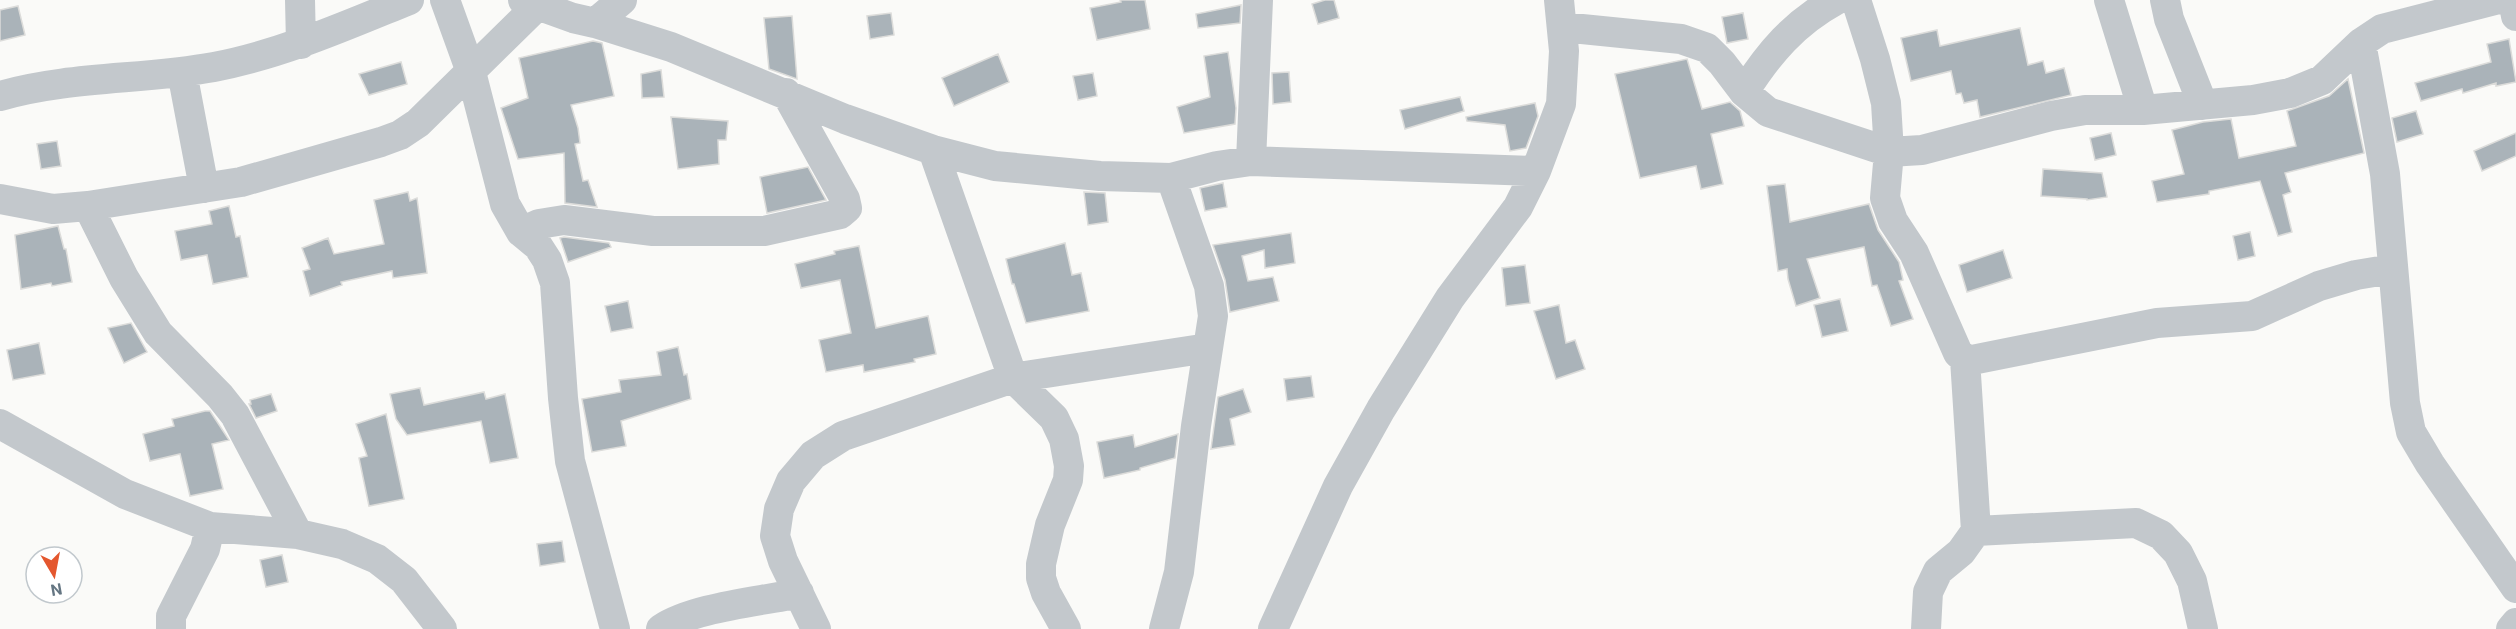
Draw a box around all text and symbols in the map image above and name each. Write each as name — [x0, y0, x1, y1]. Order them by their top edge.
north arrow — [24, 545, 84, 605]
text: N — [49, 579, 64, 600]

